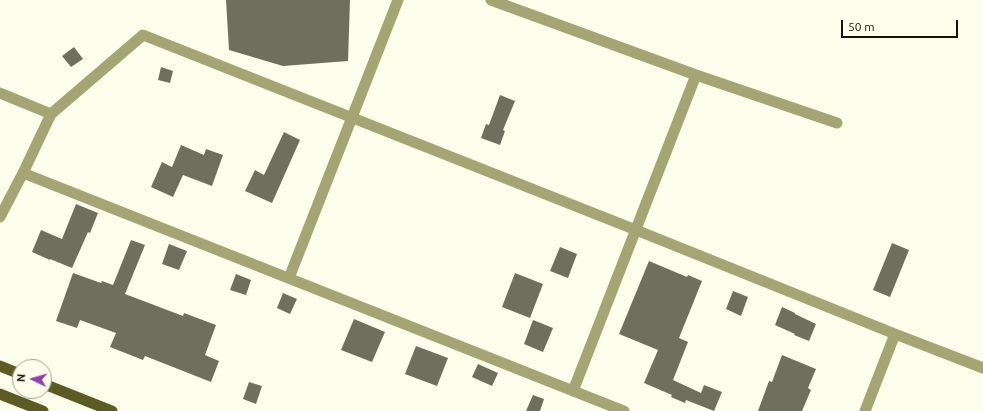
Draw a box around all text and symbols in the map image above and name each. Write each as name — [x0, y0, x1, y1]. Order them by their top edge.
scale bar — [843, 12, 960, 38]
text: 50 m — [848, 20, 875, 33]
north arrow — [12, 359, 52, 399]
text: N — [15, 373, 27, 383]

